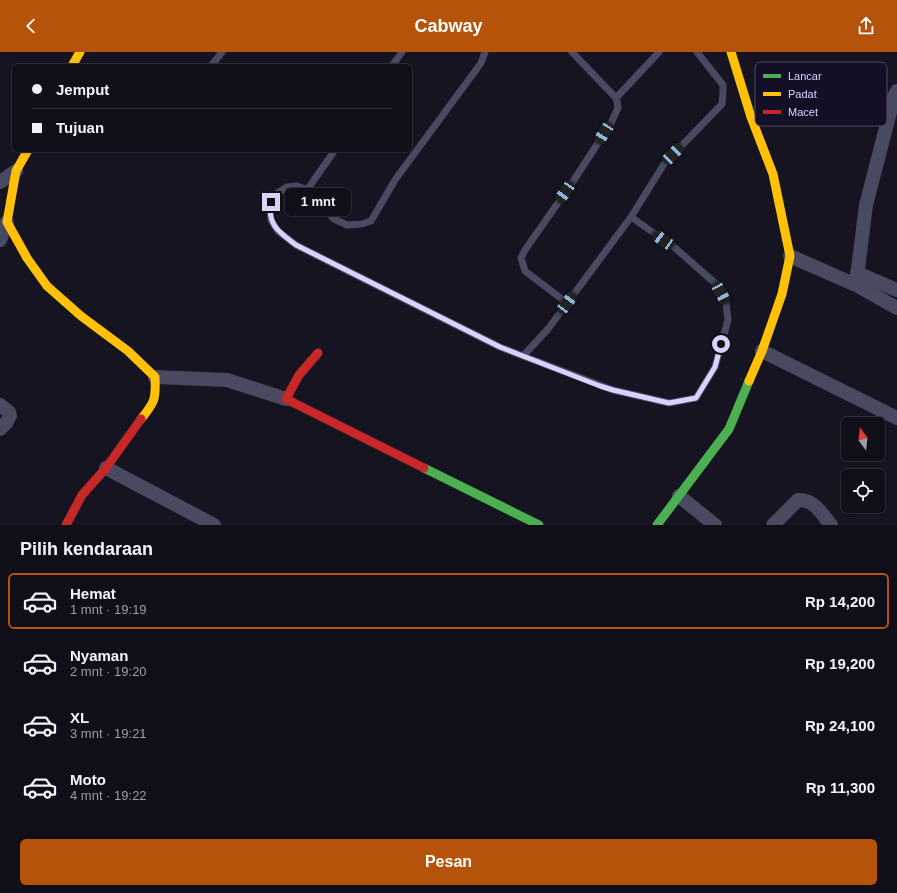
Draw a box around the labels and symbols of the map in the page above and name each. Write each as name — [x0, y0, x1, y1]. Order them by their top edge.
legend — [755, 62, 887, 126]
text: Lancar — [788, 70, 822, 82]
text: Padat — [788, 88, 817, 100]
text: Macet — [788, 106, 818, 118]
car — [592, 120, 616, 146]
car — [660, 141, 686, 167]
car — [553, 179, 577, 205]
callout: 1 mnt — [285, 188, 351, 216]
route end — [262, 193, 280, 211]
car — [650, 228, 676, 252]
car — [710, 280, 732, 306]
car — [555, 290, 579, 316]
route start — [712, 335, 730, 353]
north arrow — [841, 417, 885, 461]

